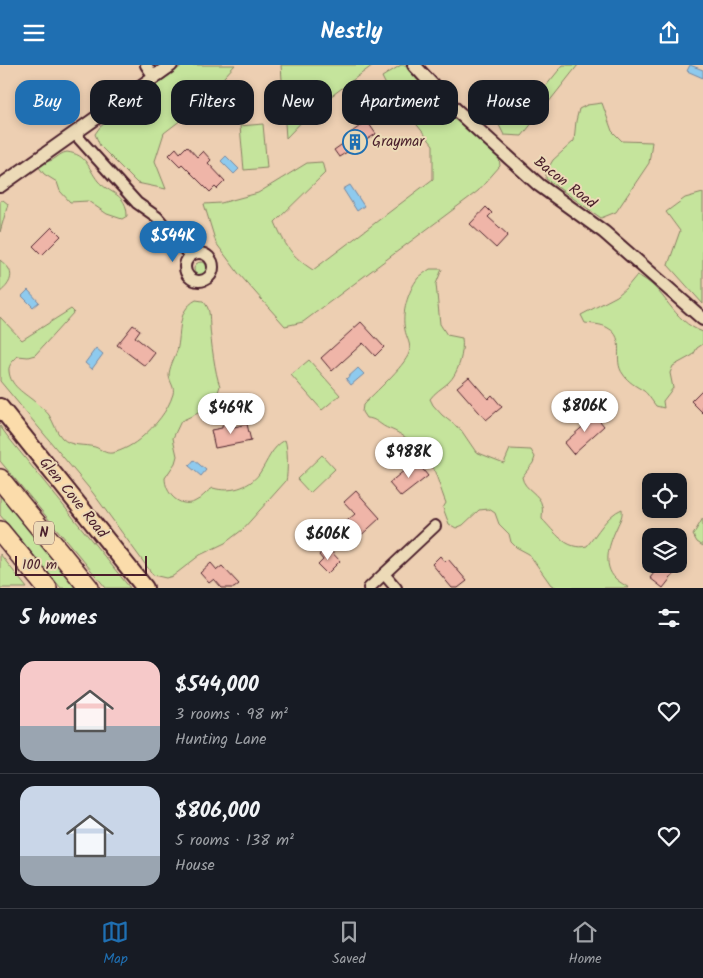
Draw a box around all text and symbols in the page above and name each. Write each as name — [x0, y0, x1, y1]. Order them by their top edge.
text: Nestly — [320, 15, 383, 50]
icon: menu — [20, 19, 48, 47]
icon: share — [655, 19, 683, 47]
chip: Buy — [15, 80, 80, 125]
chip: Rent — [90, 80, 161, 125]
chip: Filters — [171, 80, 254, 125]
chip: New — [264, 80, 332, 125]
chip: Apartment — [342, 80, 458, 125]
chip: House — [468, 80, 549, 125]
building icon: Graymar — [342, 129, 368, 155]
place label: Graymar — [372, 130, 425, 154]
street label: Bacon Road — [528, 151, 602, 216]
pin: $544K — [138, 221, 208, 263]
text: $544K — [151, 224, 195, 249]
pin: $806K — [550, 391, 620, 433]
pin: $469K — [196, 393, 266, 435]
text: $806K — [562, 394, 608, 419]
text: $469K — [209, 396, 253, 421]
pin: $988K — [374, 437, 444, 479]
text: $988K — [386, 440, 432, 465]
street label: Glen Cove Road — [33, 452, 114, 544]
map controls — [642, 473, 687, 573]
button: locate — [642, 473, 687, 518]
pin: $606K — [293, 519, 363, 561]
road number: N — [34, 521, 54, 544]
text: $606K — [306, 522, 350, 547]
button: layers — [642, 528, 687, 573]
scale bar — [15, 553, 148, 576]
text: 100 m — [22, 554, 57, 576]
text: 5 homes — [20, 602, 97, 635]
icon: filters — [655, 604, 683, 632]
text: $544,000 — [175, 669, 259, 702]
icon: home — [60, 681, 120, 741]
icon: heart — [655, 697, 683, 725]
text: 3 rooms · 98 m² — [175, 702, 288, 727]
text: Hunting Lane — [175, 727, 266, 752]
text: $806,000 — [175, 795, 260, 828]
icon: home — [60, 806, 120, 866]
icon: heart — [655, 822, 683, 850]
text: 5 rooms · 138 m² — [175, 828, 294, 853]
text: House — [175, 853, 215, 878]
tab: Map — [101, 918, 129, 970]
tab: Saved — [332, 918, 366, 970]
tab: Home — [568, 918, 602, 970]

